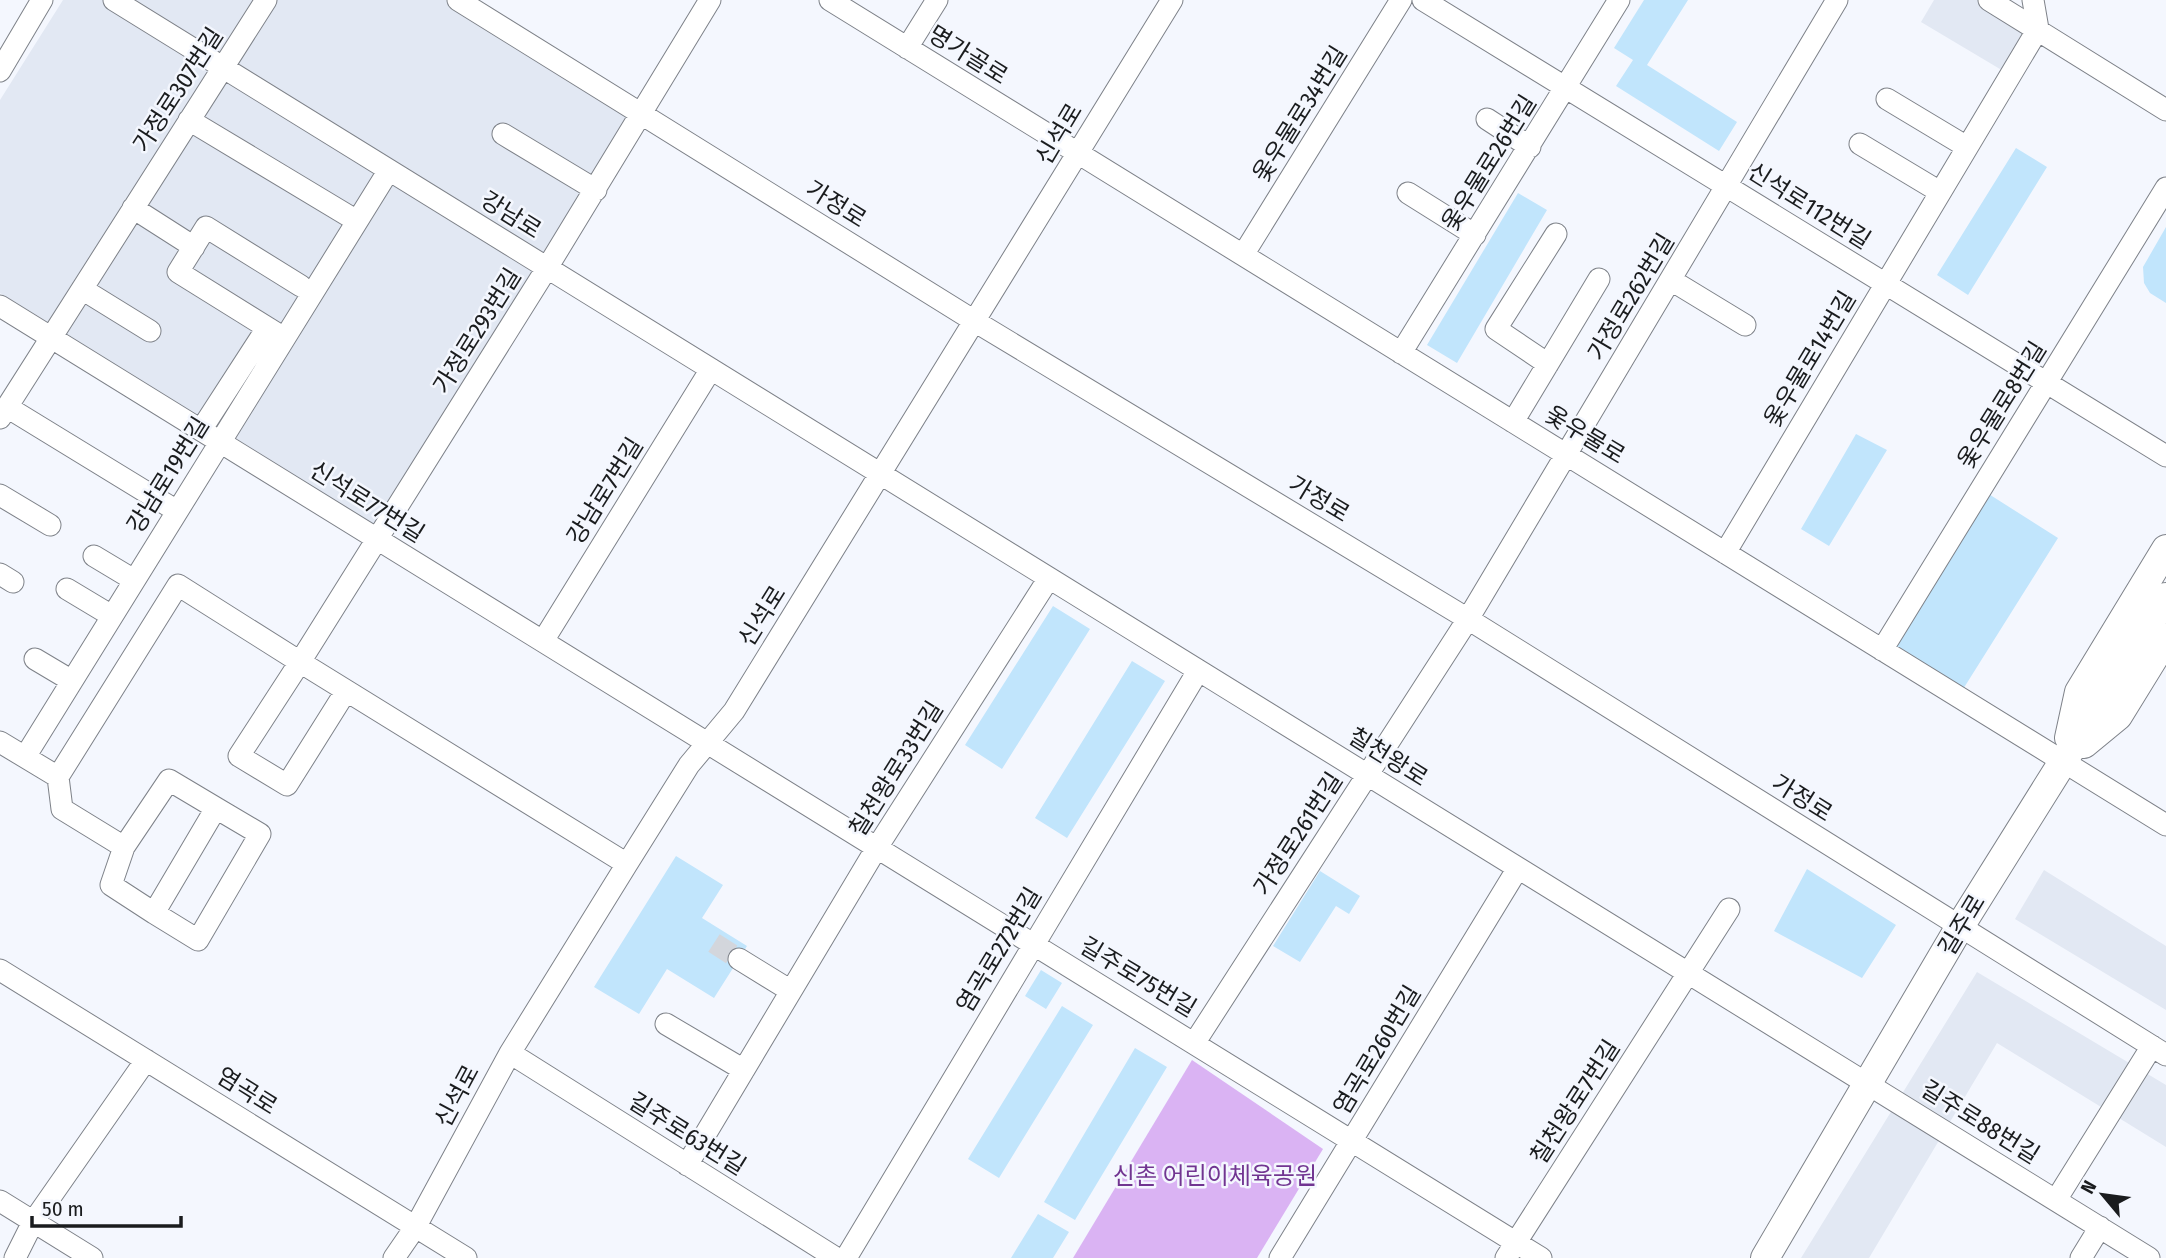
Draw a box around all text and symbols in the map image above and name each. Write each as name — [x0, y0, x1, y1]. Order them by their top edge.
street label: 명가골로 — [923, 20, 1013, 90]
street label: 가정로307번길 — [127, 22, 229, 158]
street label: 옻우물로34번길 — [1247, 41, 1353, 187]
street label: 옻우물로26번길 — [1436, 90, 1542, 236]
street label: 신석로 — [1030, 98, 1088, 170]
street label: 신석로112번길 — [1742, 157, 1876, 255]
street label: 가정로 — [800, 175, 872, 233]
street label: 강남로 — [475, 186, 547, 244]
street label: 가정로262번길 — [1582, 228, 1680, 366]
street label: 가정로293번길 — [427, 263, 527, 399]
street label: 옻우물로14번길 — [1758, 286, 1862, 432]
street label: 옻우물로8번길 — [1952, 336, 2052, 474]
street label: 옻우물로 — [1540, 400, 1630, 470]
street label: 강남로19번길 — [121, 412, 215, 538]
street label: 강남로7번길 — [561, 433, 649, 549]
street label: 신석로77번길 — [304, 456, 430, 548]
street label: 가정로 — [1283, 470, 1355, 528]
street label: 신석로 — [733, 580, 791, 652]
street label: 칠천왕로33번길 — [843, 696, 949, 842]
street label: 칠천왕로 — [1343, 722, 1433, 792]
street label: 가정로261번길 — [1248, 767, 1348, 901]
street label: 가정로 — [1766, 769, 1838, 827]
street label: 염곡로272번길 — [951, 882, 1047, 1018]
street label: 길주로 — [1933, 889, 1991, 961]
street label: 길주로75번길 — [1075, 931, 1201, 1023]
street label: 염곡로260번길 — [1328, 980, 1426, 1120]
street label: 칠천왕로7번길 — [1525, 1035, 1625, 1169]
street label: 신석로 — [429, 1060, 485, 1132]
street label: 염곡로 — [211, 1062, 283, 1120]
street label: 길주로88번길 — [1916, 1075, 2044, 1169]
street label: 길주로63번길 — [623, 1087, 751, 1181]
north arrow — [2068, 1160, 2138, 1230]
park label: 신촌 어린이체육공원 — [1113, 1162, 1317, 1190]
text: N — [2076, 1176, 2101, 1198]
scale bar — [32, 1184, 180, 1228]
text: 50 m — [42, 1196, 84, 1222]

